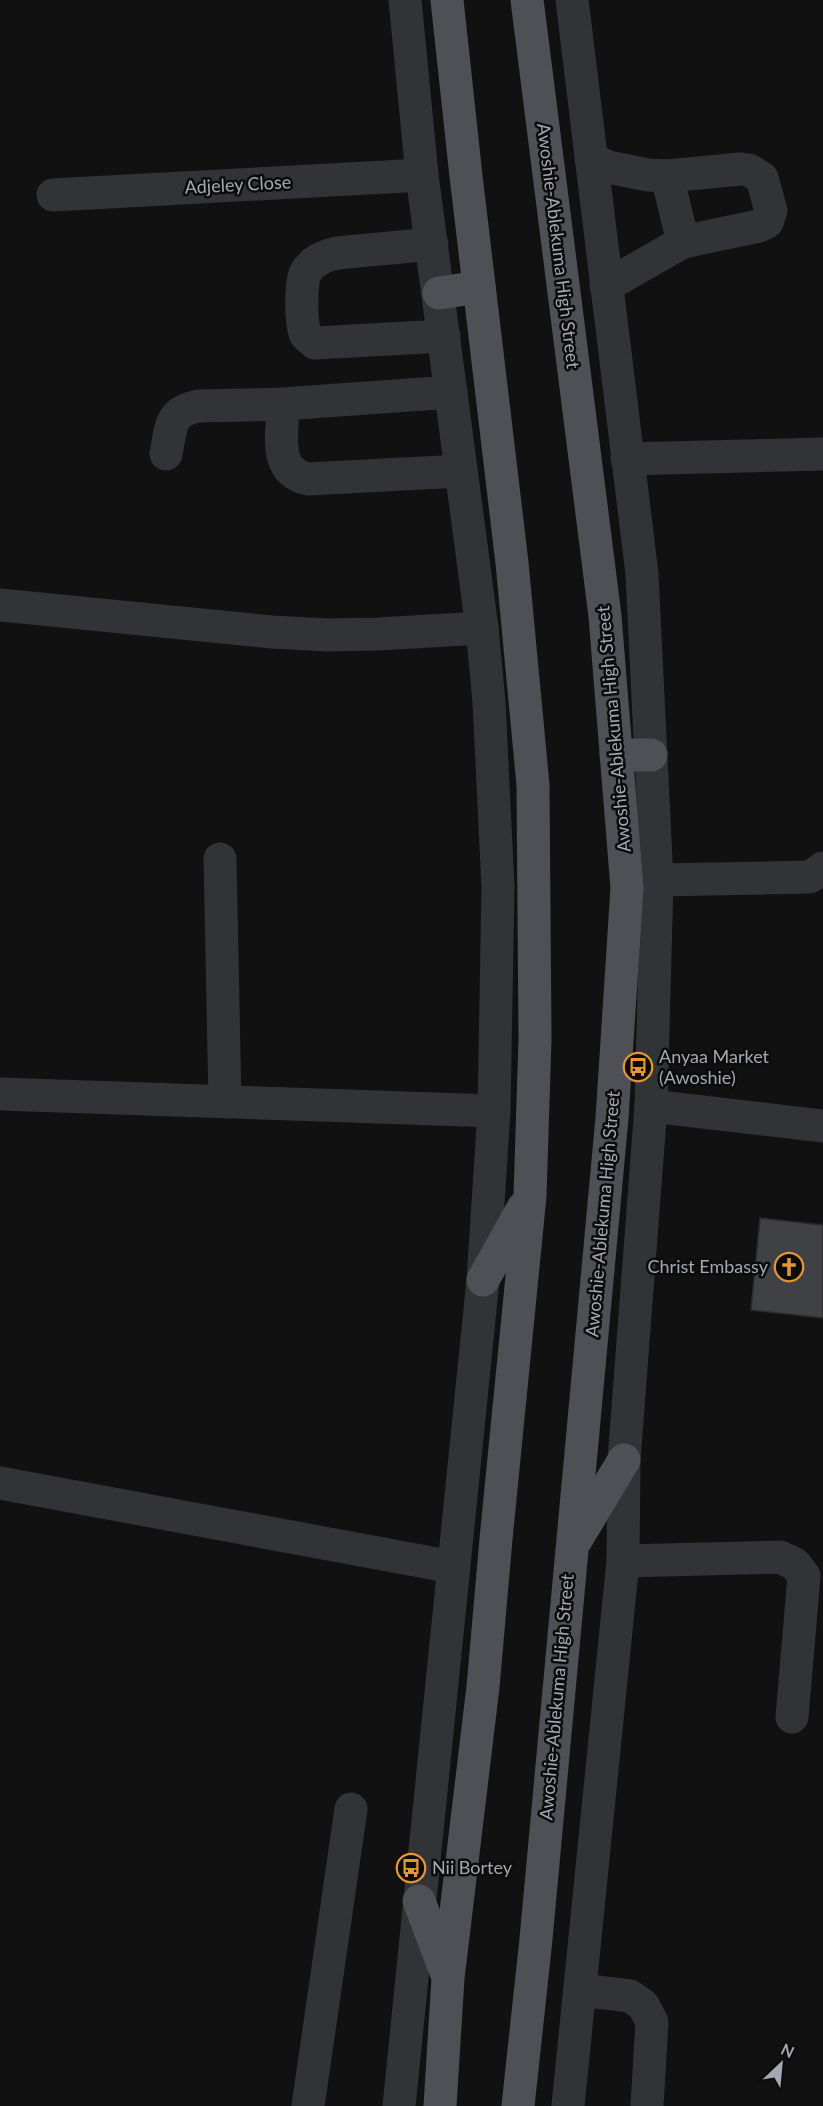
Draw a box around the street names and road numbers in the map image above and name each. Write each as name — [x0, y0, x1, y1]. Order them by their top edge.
street label: Awoshie-Ablekuma High Street — [533, 122, 585, 370]
street label: Adjeley Close — [184, 170, 292, 198]
street label: Awoshie-Ablekuma High Street — [591, 605, 635, 853]
street label: Awoshie-Ablekuma High Street — [580, 1089, 624, 1338]
street label: Awoshie-Ablekuma High Street — [534, 1572, 578, 1821]

